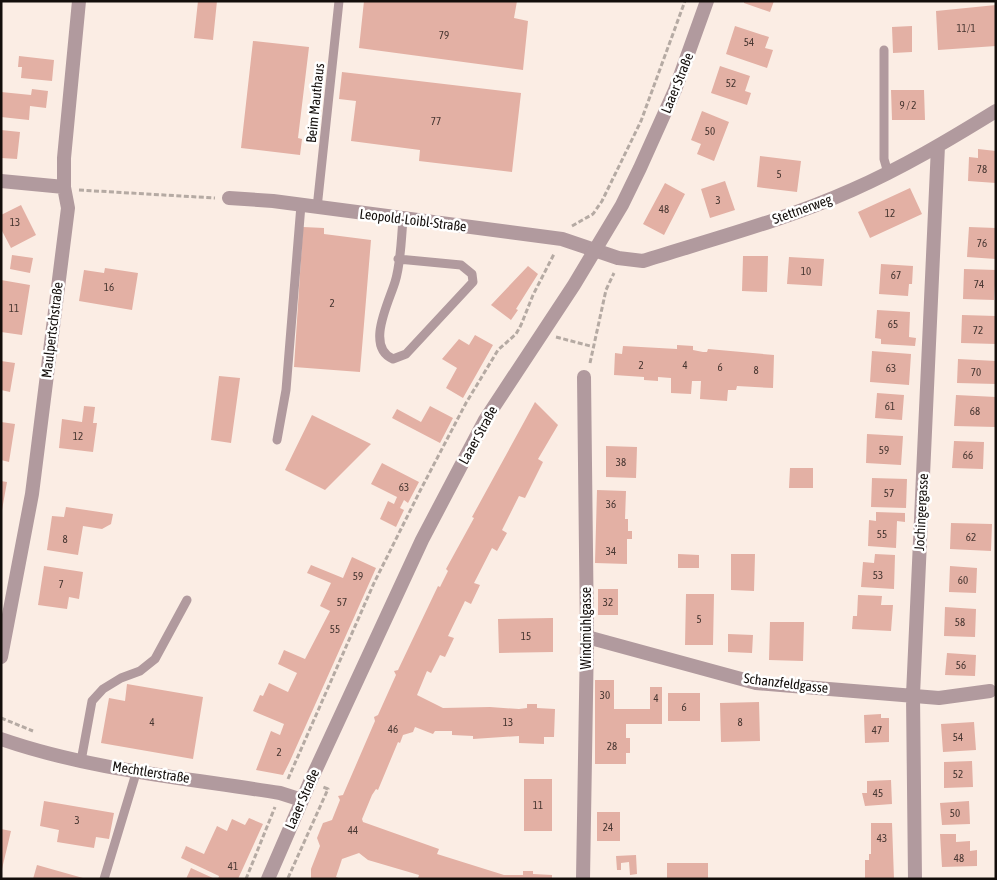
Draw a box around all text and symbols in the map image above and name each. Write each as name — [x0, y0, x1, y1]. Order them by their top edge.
house number: 11/1 — [956, 22, 976, 34]
house number: 79 — [439, 29, 449, 41]
house number: 54 — [744, 36, 754, 48]
street label: Laaer Straße — [658, 50, 696, 116]
street label: Beim Mauthaus — [303, 62, 327, 144]
house number: 52 — [726, 77, 736, 89]
house number: 9 / 2 — [899, 99, 917, 111]
house number: 77 — [431, 115, 441, 127]
house number: 50 — [705, 125, 715, 137]
house number: 78 — [977, 163, 987, 175]
house number: 5 — [776, 168, 782, 180]
street label: Stettnerweg — [770, 191, 834, 227]
house number: 3 — [715, 194, 721, 206]
house number: 48 — [659, 203, 669, 215]
street label: Leopold-Loibl-Straße — [359, 206, 467, 234]
house number: 12 — [885, 207, 895, 219]
house number: 13 — [10, 216, 20, 228]
house number: 76 — [977, 237, 987, 249]
house number: 10 — [801, 265, 811, 277]
house number: 67 — [891, 269, 901, 281]
house number: 74 — [974, 278, 984, 290]
street label: Maulpertschstraße — [38, 281, 66, 379]
house number: 16 — [104, 281, 114, 293]
house number: 2 — [329, 297, 335, 309]
house number: 11 — [9, 302, 19, 314]
house number: 65 — [888, 318, 898, 330]
house number: 72 — [973, 324, 983, 336]
house number: 2 — [638, 359, 644, 371]
house number: 4 — [682, 359, 688, 371]
house number: 6 — [717, 361, 723, 373]
house number: 63 — [886, 362, 896, 374]
house number: 8 — [753, 364, 759, 376]
house number: 70 — [971, 366, 981, 378]
house number: 61 — [885, 400, 895, 412]
street label: Laaer Straße — [455, 403, 501, 467]
house number: 68 — [970, 405, 980, 417]
house number: 12 — [73, 430, 83, 442]
house number: 59 — [879, 444, 889, 456]
house number: 66 — [963, 449, 973, 461]
house number: 38 — [616, 456, 626, 468]
street label: Jochingergasse — [911, 473, 931, 551]
house number: 63 — [399, 481, 409, 493]
house number: 57 — [884, 487, 894, 499]
house number: 36 — [606, 498, 616, 510]
house number: 55 — [877, 528, 887, 540]
house number: 62 — [966, 531, 976, 543]
house number: 8 — [62, 533, 68, 545]
house number: 34 — [606, 545, 616, 557]
house number: 53 — [873, 569, 883, 581]
house number: 59 — [353, 570, 363, 582]
house number: 60 — [958, 574, 968, 586]
house number: 7 — [58, 578, 64, 590]
street label: Windmühlgasse — [578, 587, 594, 669]
house number: 57 — [337, 596, 347, 608]
house number: 32 — [603, 596, 613, 608]
house number: 5 — [696, 613, 702, 625]
house number: 58 — [955, 616, 965, 628]
house number: 55 — [330, 623, 340, 635]
house number: 15 — [521, 630, 531, 642]
house number: 56 — [956, 659, 966, 671]
street label: Schanzfeldgasse — [743, 670, 829, 696]
house number: 30 — [600, 689, 610, 701]
house number: 4 — [653, 692, 659, 704]
house number: 6 — [681, 701, 687, 713]
house number: 4 — [149, 716, 155, 728]
house number: 13 — [503, 716, 513, 728]
house number: 8 — [737, 716, 743, 728]
house number: 46 — [388, 723, 398, 735]
house number: 47 — [872, 724, 882, 736]
house number: 54 — [953, 731, 963, 743]
house number: 28 — [607, 740, 617, 752]
house number: 2 — [276, 746, 282, 758]
street label: Mechtlerstraße — [111, 758, 191, 786]
street label: Laaer Straße — [282, 766, 322, 832]
house number: 52 — [953, 768, 963, 780]
house number: 45 — [873, 787, 883, 799]
house number: 11 — [533, 799, 543, 811]
house number: 50 — [950, 807, 960, 819]
house number: 3 — [74, 814, 80, 826]
house number: 24 — [603, 821, 613, 833]
house number: 44 — [348, 824, 358, 836]
house number: 43 — [877, 832, 887, 844]
house number: 48 — [954, 852, 964, 864]
house number: 41 — [228, 860, 238, 872]

